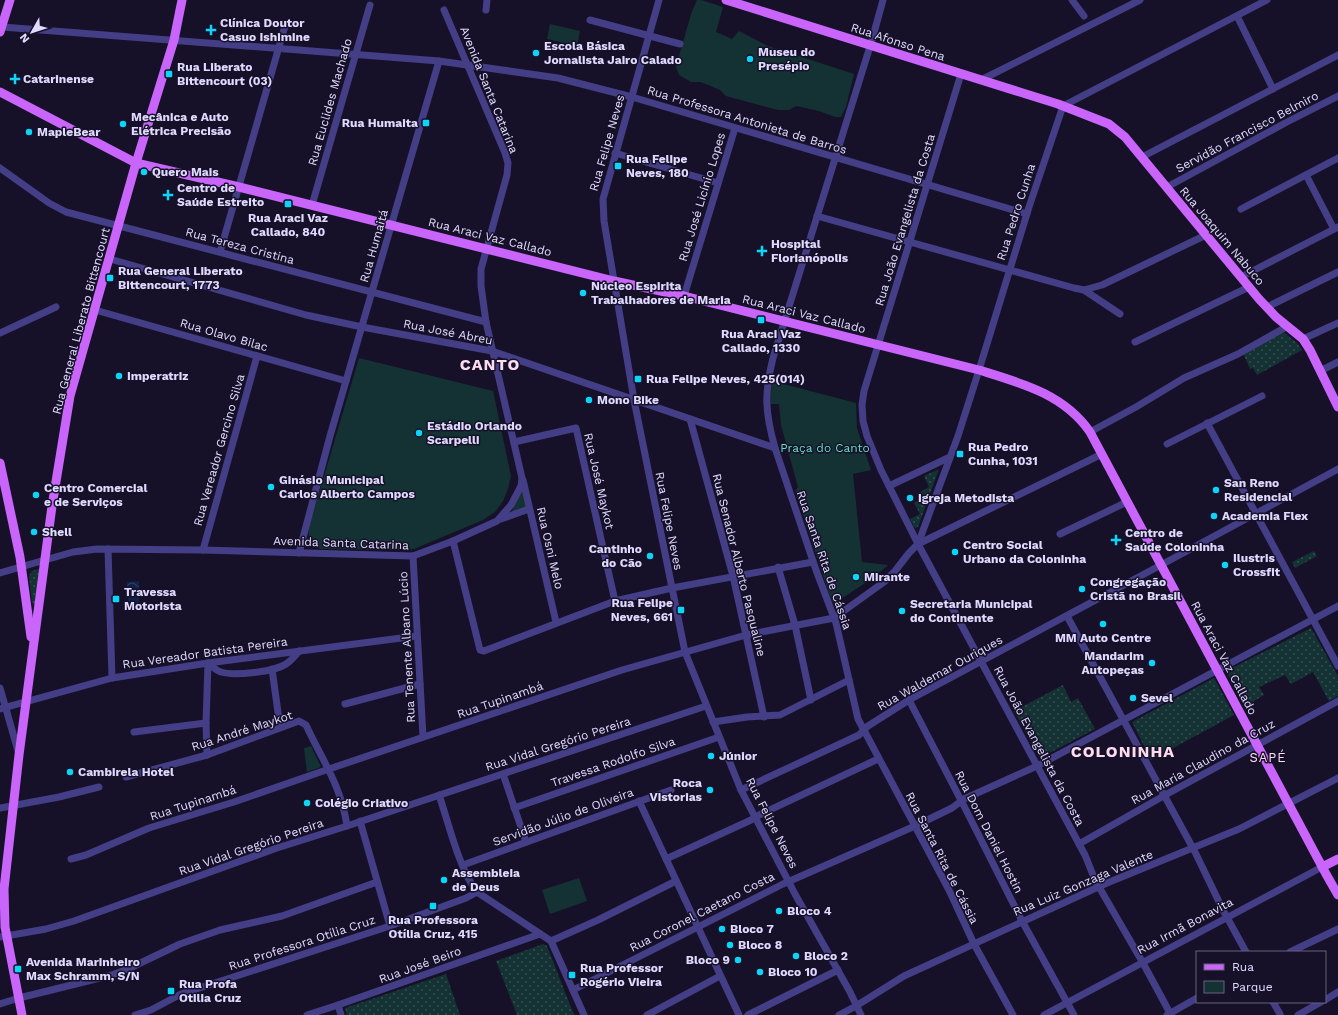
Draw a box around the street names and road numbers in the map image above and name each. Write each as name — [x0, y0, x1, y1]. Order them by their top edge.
street label: Rua Afonso Pena — [849, 20, 947, 64]
street label: Avenida Santa Catarina — [457, 24, 521, 156]
street label: Rua Euclides Machado — [305, 37, 355, 167]
street label: Rua Professora Antonieta de Barros — [646, 83, 848, 157]
street label: Servidão Francisco Belmiro — [1173, 88, 1321, 176]
street label: Rua Felipe Neves — [587, 93, 627, 193]
street label: Rua José Licínio Lopes — [676, 131, 728, 263]
street label: Rua João Evangelista da Costa — [872, 132, 938, 308]
street label: Rua Pedro Cunha — [994, 162, 1038, 262]
street label: Rua Joaquim Nabuco — [1177, 184, 1267, 288]
street label: Rua Humaitá — [357, 208, 391, 284]
street label: Rua Araci Vaz Callado — [427, 215, 553, 259]
street label: Rua Tereza Cristina — [184, 225, 296, 267]
street label: Rua General Liberato Bittencourt — [49, 226, 113, 416]
street label: Rua Araci Vaz Callado — [741, 292, 867, 336]
street label: Rua Olavo Bilac — [178, 316, 270, 354]
street label: Rua José Abreu — [402, 316, 494, 348]
street label: Rua Vereador Gercino Silva — [191, 372, 247, 528]
street label: Rua José Maykot — [581, 432, 617, 530]
street label: Rua Felipe Neves — [653, 471, 685, 571]
street label: Rua Senador Alberto Pasqualine — [709, 472, 769, 658]
street label: Rua Santa Rita de Cássia — [794, 489, 854, 632]
street label: Rua Osni Melo — [534, 506, 566, 590]
street label: Avenida Santa Catarina — [273, 534, 409, 552]
street label: Rua Tenente Albano Lúcio — [396, 571, 418, 723]
street label: Rua Araci Vaz Callado — [1188, 599, 1260, 717]
street label: Rua Waldemar Ouriques — [875, 633, 1005, 713]
street label: Rua Vereador Batista Pereira — [122, 634, 289, 672]
street label: Rua João Evangelista da Costa — [991, 664, 1087, 828]
street label: Rua Tupinambá — [455, 679, 545, 721]
street label: Rua André Maykot — [190, 708, 294, 754]
street label: Rua Vidal Gregório Pereira — [484, 714, 633, 774]
street label: Rua Maria Claudino da Cruz — [1129, 717, 1277, 807]
street label: Travessa Rodolfo Silva — [549, 734, 677, 790]
street label: Rua Dom Daniel Hostin — [952, 768, 1026, 896]
street label: Rua Felipe Neves — [743, 775, 801, 871]
street label: Rua Tupinambá — [148, 782, 238, 824]
street label: Servidão Júlio de Oliveira — [491, 785, 635, 849]
street label: Rua Santa Rita de Cássia — [903, 790, 982, 926]
street label: Rua Vidal Gregório Pereira — [177, 816, 325, 878]
street label: Rua Luiz Gonzaga Valente — [1011, 847, 1155, 919]
street label: Rua Coronel Caetano Costa — [627, 869, 777, 955]
street label: Rua Irmã Bonavita — [1135, 895, 1236, 957]
street label: Rua Professora Otília Cruz — [227, 913, 377, 973]
street label: Rua José Beiro — [377, 944, 463, 986]

